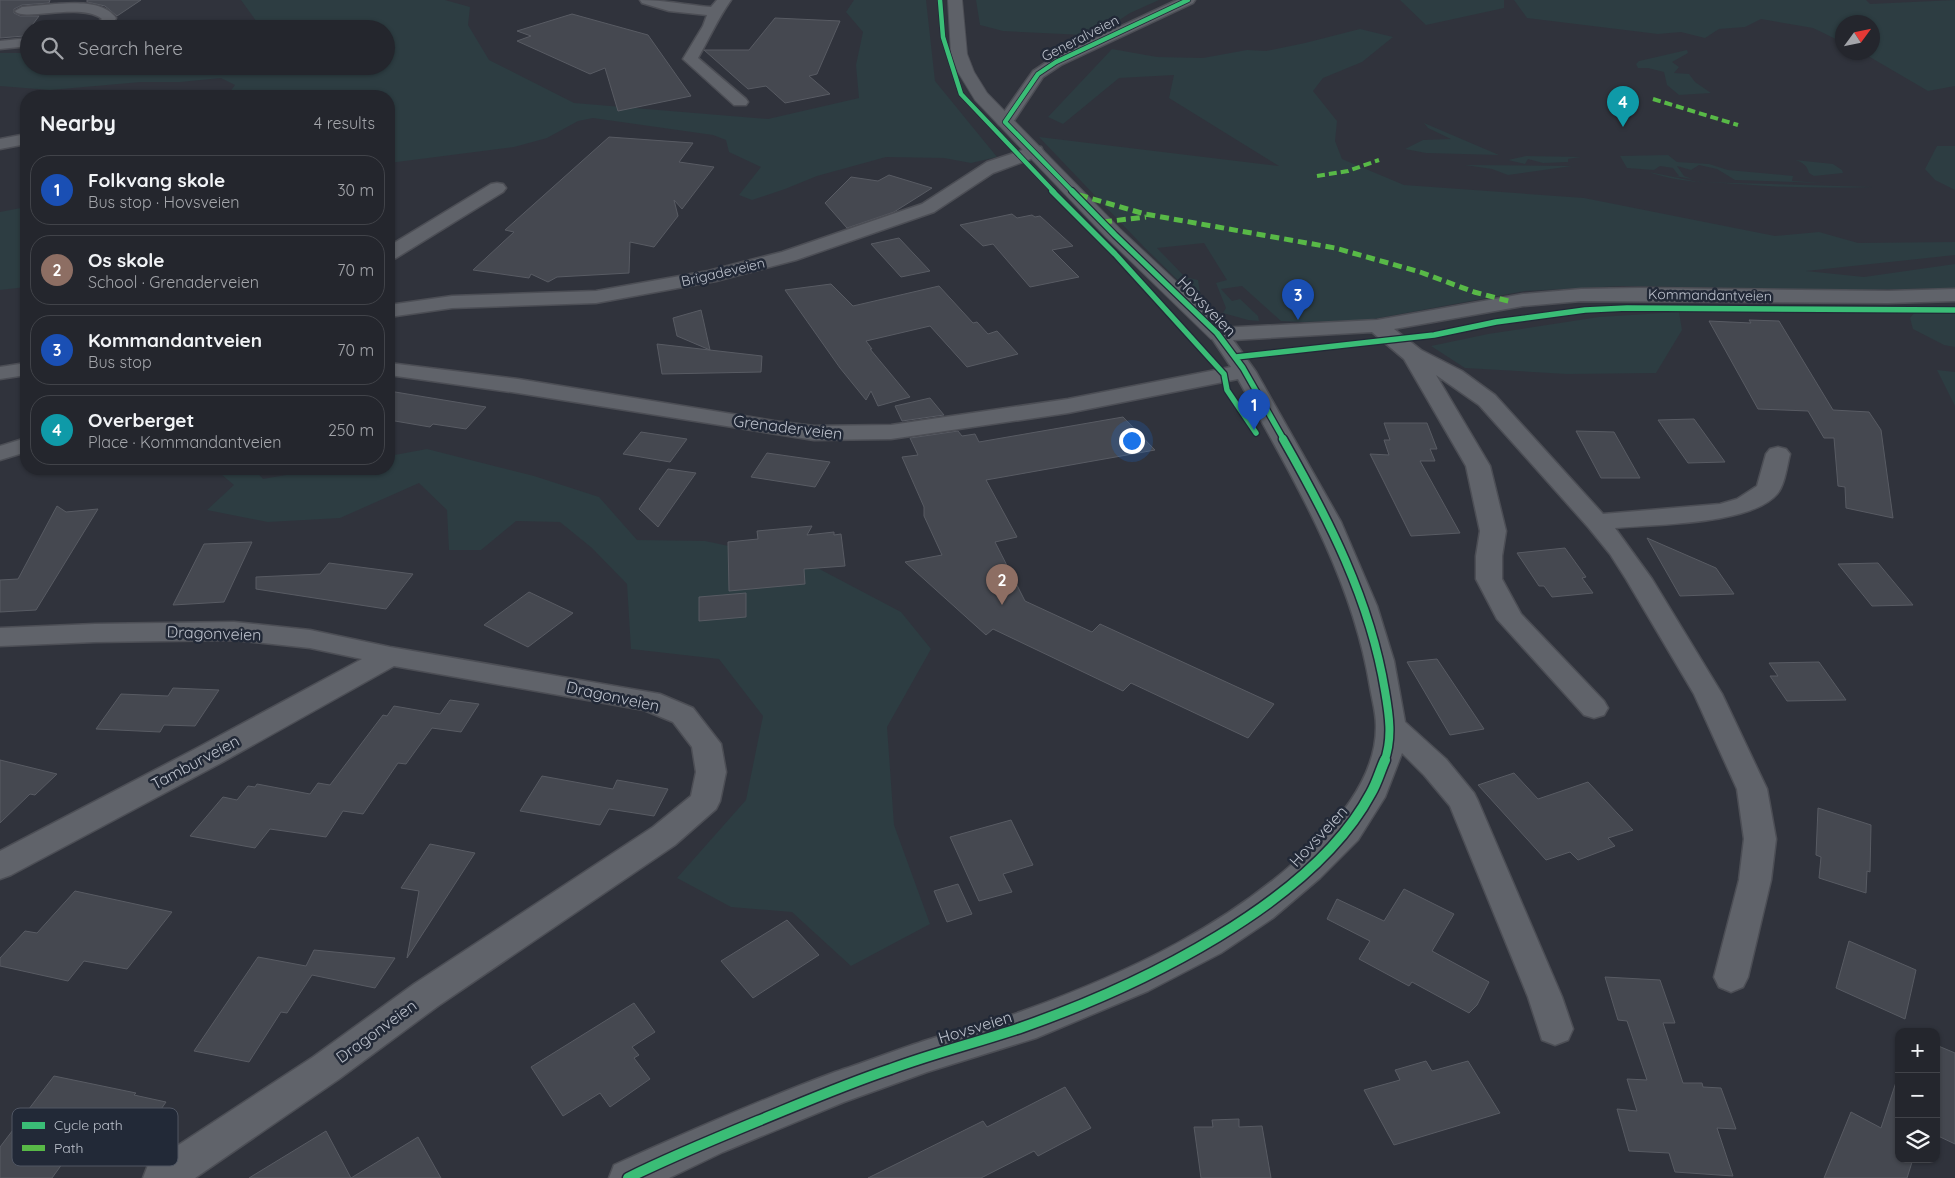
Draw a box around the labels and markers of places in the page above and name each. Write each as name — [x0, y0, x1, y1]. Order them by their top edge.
pin: 4 — [1607, 86, 1639, 127]
pin: 3 — [1282, 279, 1314, 320]
pin: 1 — [1238, 389, 1270, 430]
pin: 2 — [986, 564, 1018, 605]

